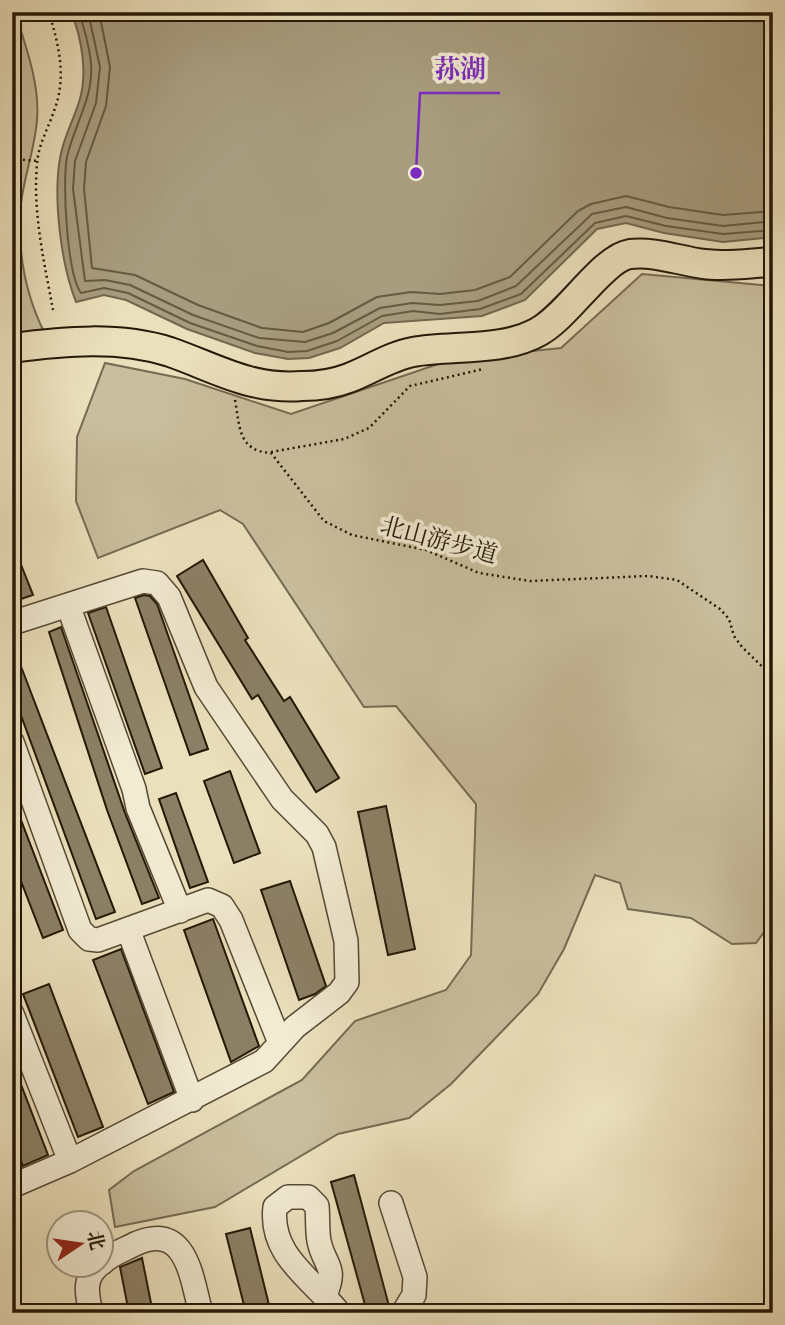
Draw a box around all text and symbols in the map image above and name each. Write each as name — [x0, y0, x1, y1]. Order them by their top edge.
callout: 荪湖 — [420, 46, 500, 93]
text: 荪湖 — [434, 53, 486, 90]
street label: 北山游步道 — [376, 510, 501, 574]
north arrow — [46, 1210, 116, 1280]
text: 北 — [79, 1228, 109, 1253]

